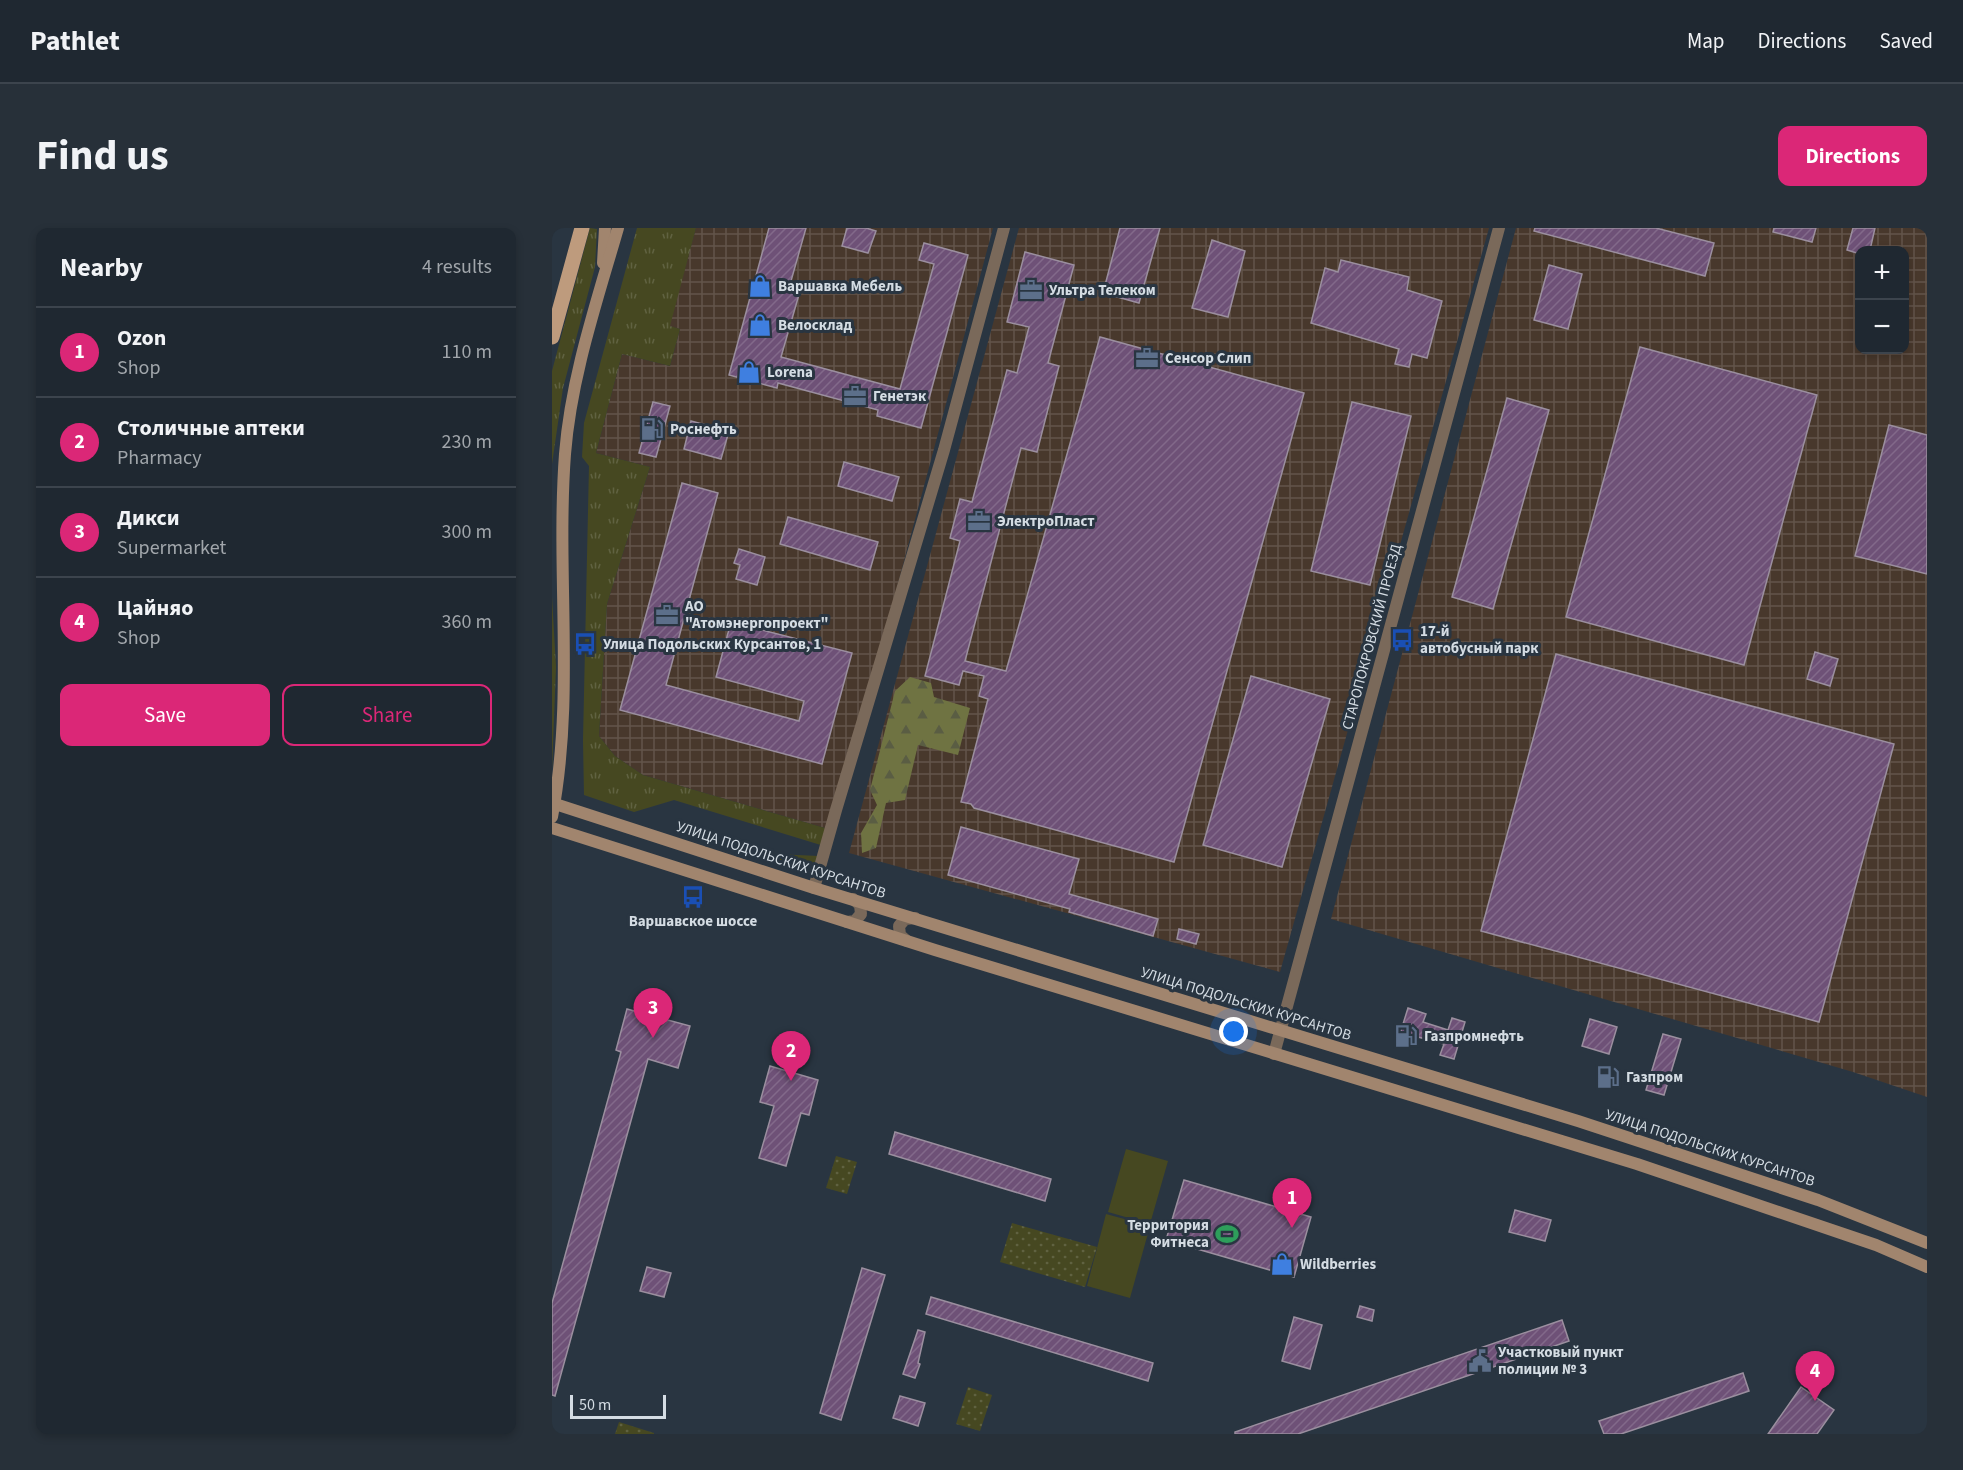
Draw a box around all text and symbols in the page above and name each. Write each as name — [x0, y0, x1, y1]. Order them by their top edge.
text: Pathlet — [30, 21, 120, 61]
text: Map — [1687, 26, 1725, 56]
text: Directions — [1758, 26, 1846, 56]
text: Saved — [1879, 26, 1933, 56]
text: Find us — [36, 126, 169, 186]
button: Directions — [1778, 126, 1927, 186]
map controls — [1855, 246, 1909, 354]
button: + — [1855, 246, 1909, 300]
text: Nearby — [60, 249, 143, 286]
text: 4 results — [422, 253, 492, 281]
shop icon: Варшавка Мебель — [747, 273, 773, 299]
place label: Варшавка Мебель — [778, 276, 902, 297]
office icon: Ультра Телеком — [1018, 277, 1044, 303]
place label: Ультра Телеком — [1049, 280, 1156, 301]
button: − — [1855, 300, 1909, 354]
shop icon: Велосклад — [747, 312, 773, 338]
place label: Велосклад — [778, 315, 852, 336]
text: Ozon — [117, 322, 166, 354]
text: 1 — [74, 338, 85, 366]
text: 110 m — [442, 338, 492, 366]
office icon: Сенсор Слип — [1134, 345, 1160, 371]
place label: Сенсор Слип — [1165, 348, 1251, 369]
text: Shop — [117, 354, 161, 382]
shop icon: Lorena — [736, 359, 762, 385]
place label: Lorena — [767, 362, 813, 383]
office icon: Генетэк — [842, 383, 868, 409]
place label: Генетэк — [873, 386, 927, 407]
text: Столичные аптеки — [117, 412, 305, 444]
fuel station icon: Роснефть — [639, 416, 665, 442]
place label: Роснефть — [670, 419, 737, 440]
text: 2 — [74, 428, 85, 456]
text: 230 m — [442, 428, 492, 456]
text: Pharmacy — [117, 444, 201, 472]
text: Дикси — [117, 502, 180, 534]
office icon: ЭлектроПласт — [966, 508, 992, 534]
place label: ЭлектроПласт — [997, 511, 1095, 532]
text: 3 — [74, 518, 85, 546]
text: 300 m — [442, 518, 492, 546]
text: Supermarket — [117, 534, 226, 562]
street label: СТАРОПОКРОВСКИЙ ПРОЕЗД — [1337, 541, 1407, 732]
text: Цайняо — [117, 592, 194, 624]
place label: АО "Атомэнергопроект" — [684, 596, 829, 634]
office icon: АО "Атомэнергопроект" — [654, 602, 680, 628]
text: 4 — [74, 608, 85, 636]
text: 360 m — [442, 608, 492, 636]
place label: 17-й автобусный парк — [1420, 621, 1539, 659]
text: Shop — [117, 624, 161, 652]
bus stop icon: 17-й автобусный парк — [1389, 627, 1415, 653]
bus stop icon: Улица Подольских Курсантов, 1 — [572, 631, 598, 657]
place label: Улица Подольских Курсантов, 1 — [603, 634, 821, 655]
button: Save — [60, 684, 270, 746]
button: Share — [282, 684, 492, 746]
street label: УЛИЦА ПОДОЛЬСКИХ КУРСАНТОВ — [674, 816, 889, 904]
bus stop icon: Варшавское шоссе — [680, 884, 706, 910]
place label: Варшавское шоссе — [629, 911, 758, 932]
street label: УЛИЦА ПОДОЛЬСКИХ КУРСАНТОВ — [1138, 962, 1354, 1046]
pin: 3 — [634, 988, 672, 1038]
your location — [1219, 1017, 1248, 1046]
fuel station icon: Газпромнефть — [1393, 1023, 1419, 1049]
place label: Газпромнефть — [1424, 1026, 1524, 1047]
pin: 2 — [772, 1032, 810, 1081]
fuel station icon: Газпром — [1595, 1064, 1621, 1090]
place label: Газпром — [1626, 1067, 1683, 1088]
street label: УЛИЦА ПОДОЛЬСКИХ КУРСАНТОВ — [1603, 1104, 1818, 1192]
pin: 1 — [1272, 1178, 1312, 1228]
place label: Территория Фитнеса — [1127, 1215, 1209, 1253]
sports icon: Территория Фитнеса — [1214, 1221, 1240, 1247]
shop icon: Wildberries — [1269, 1251, 1295, 1277]
place label: Wildberries — [1300, 1254, 1376, 1275]
place label: Участковый пункт полиции № 3 — [1498, 1342, 1624, 1380]
public building icon: Участковый пункт полиции № 3 — [1467, 1348, 1493, 1374]
pin: 4 — [1796, 1352, 1834, 1401]
scale bar — [570, 1392, 666, 1420]
text: 50 m — [579, 1394, 611, 1416]

